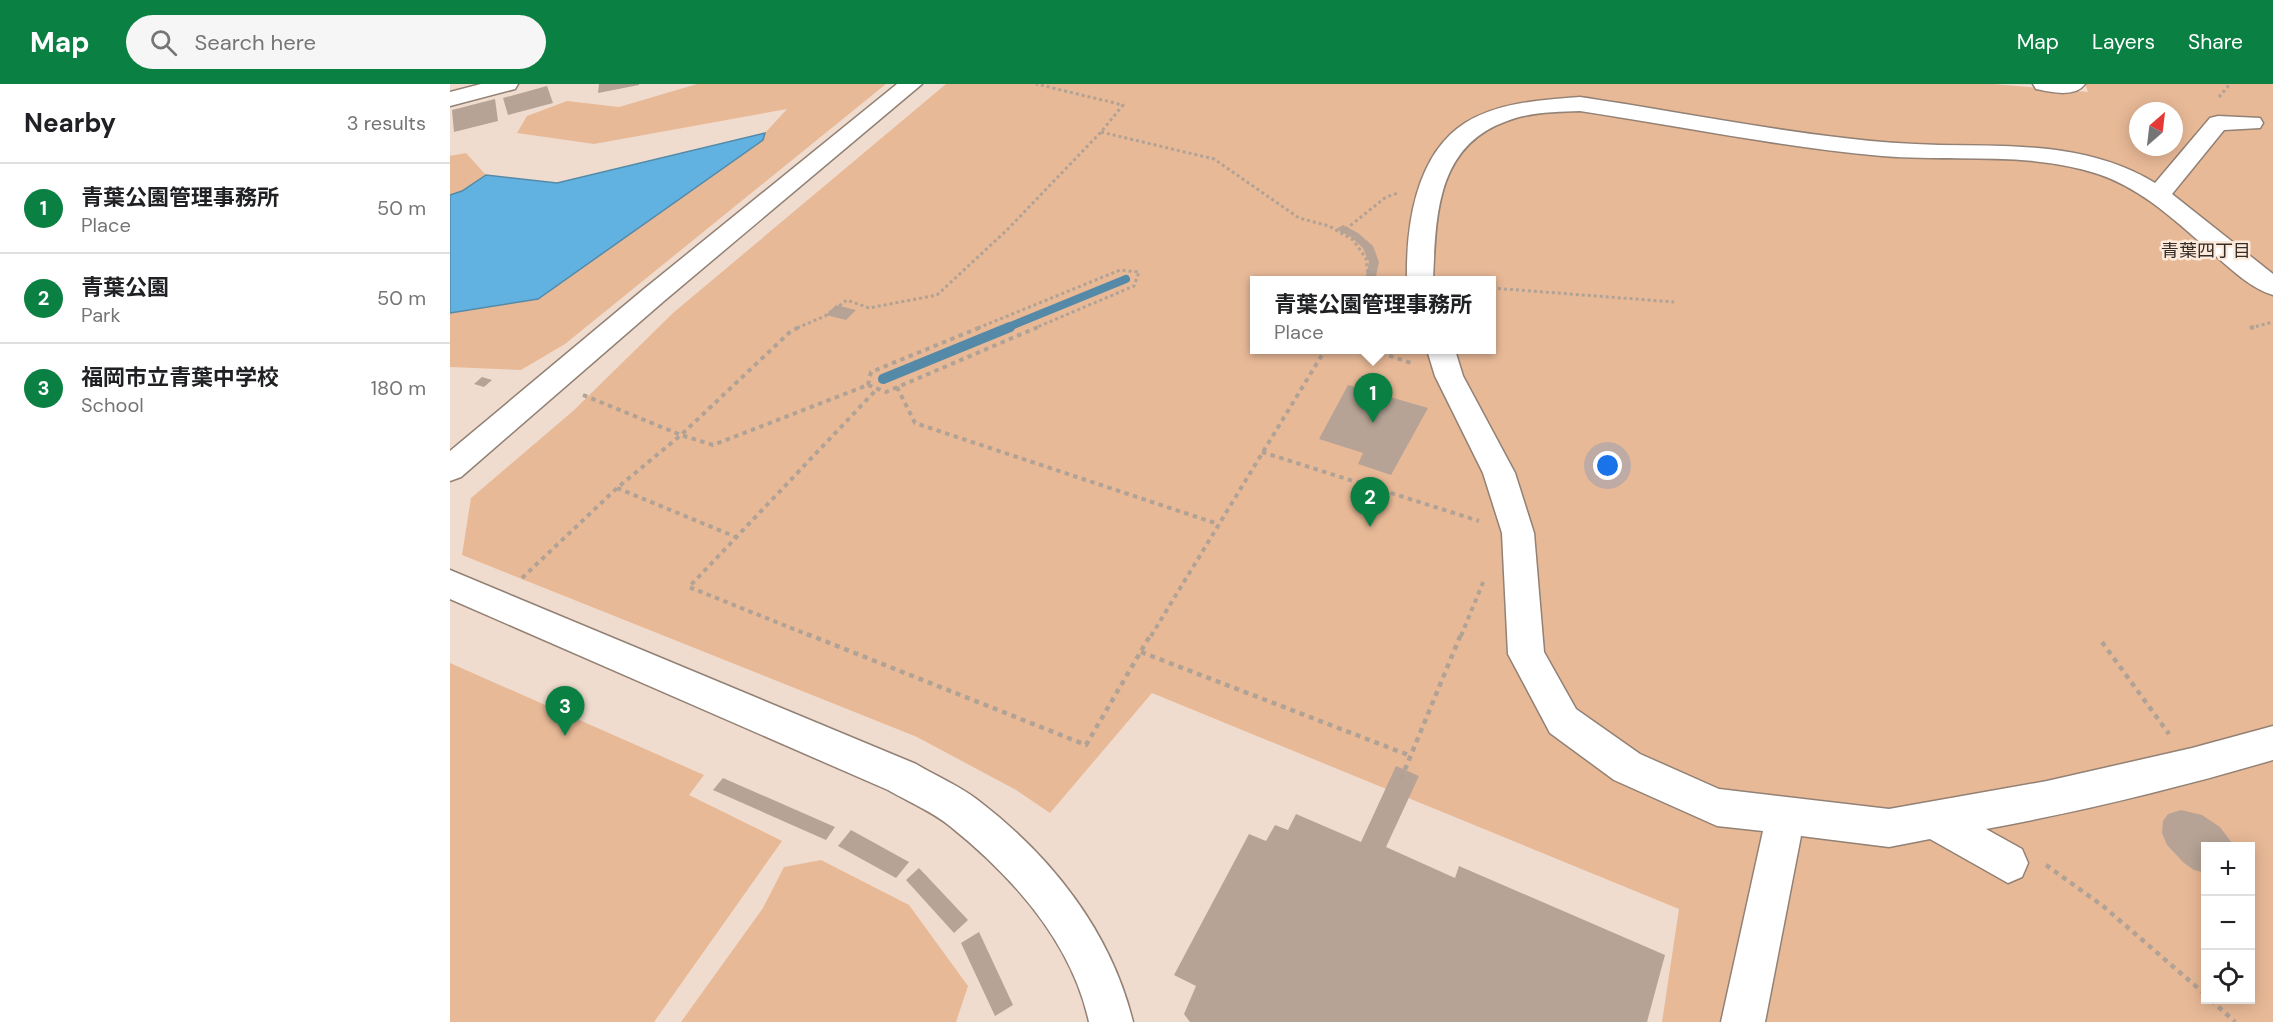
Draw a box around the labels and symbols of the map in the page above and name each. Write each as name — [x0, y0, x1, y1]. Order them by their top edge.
north arrow — [2129, 102, 2183, 156]
district label: 青葉四丁目 — [2161, 239, 2251, 263]
pin: 1 — [1354, 374, 1392, 423]
your location — [1593, 451, 1622, 480]
pin: 2 — [1350, 478, 1390, 527]
pin: 3 — [546, 686, 584, 736]

